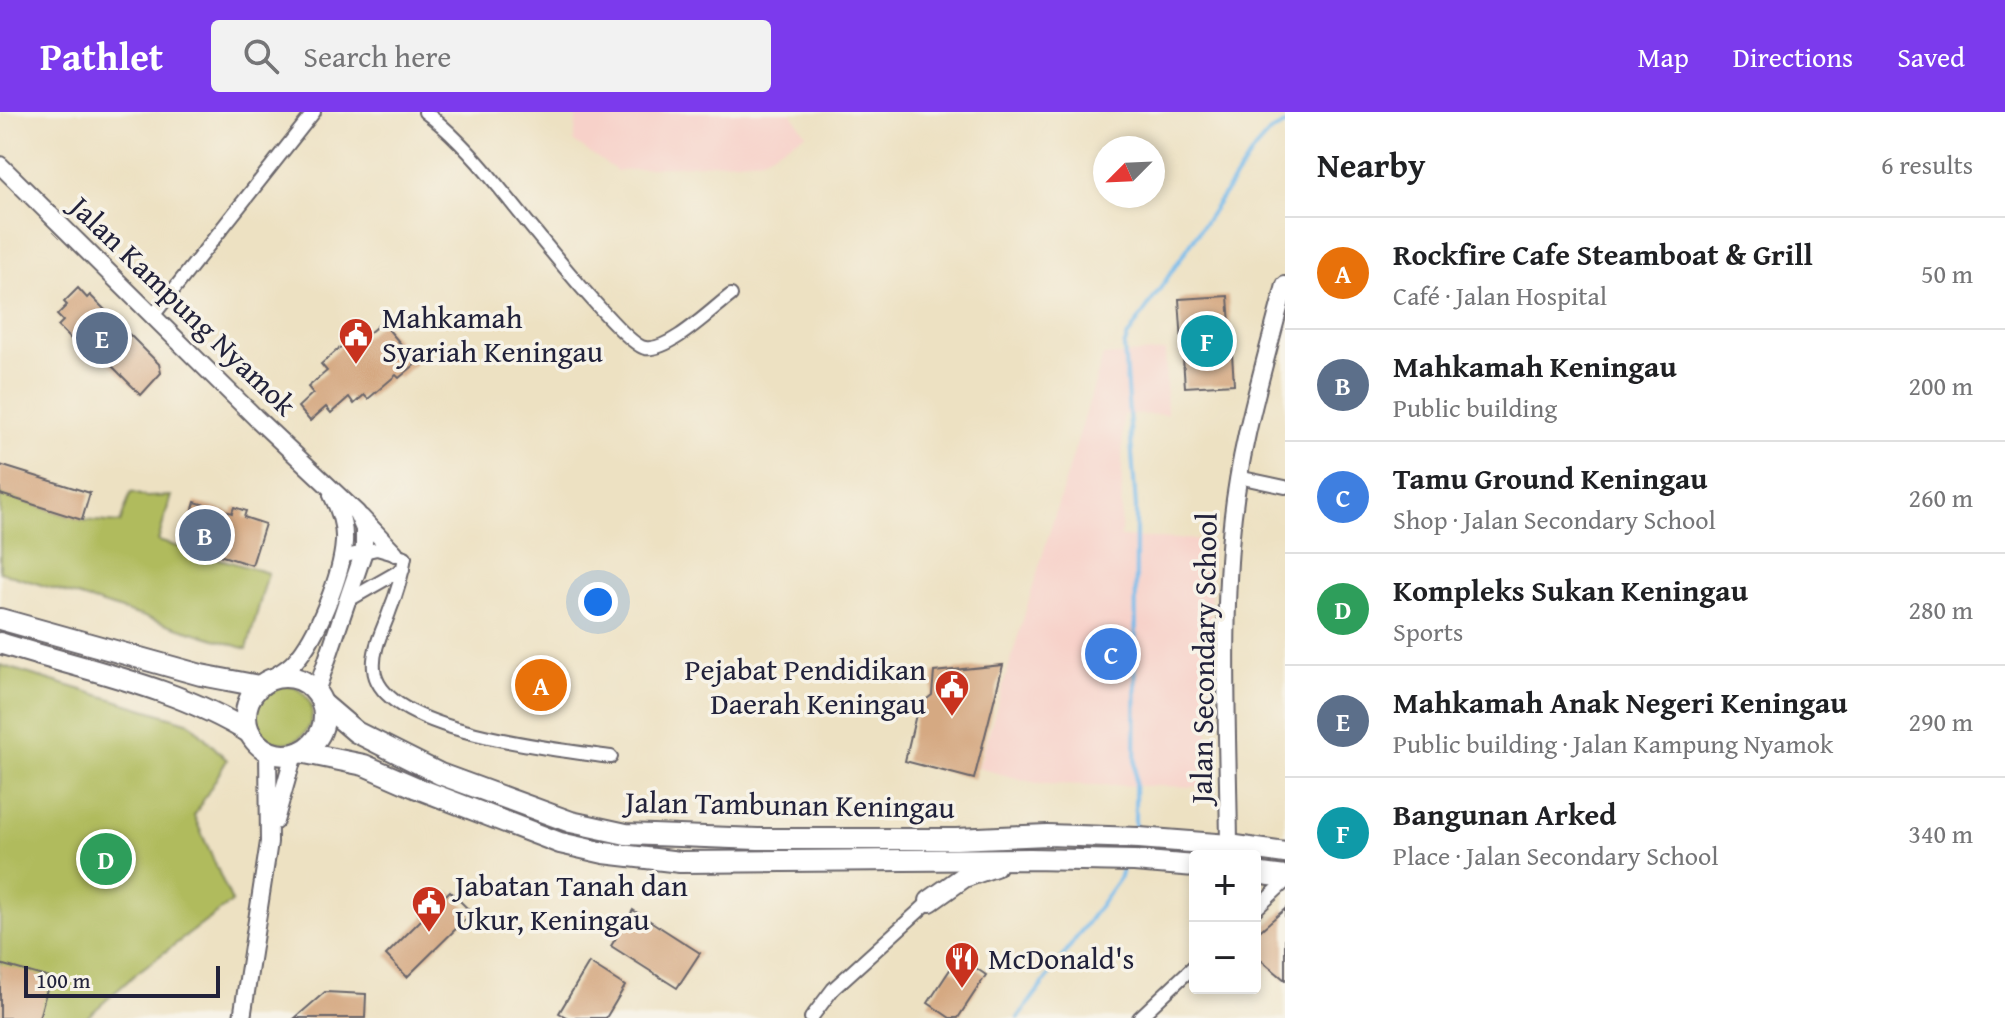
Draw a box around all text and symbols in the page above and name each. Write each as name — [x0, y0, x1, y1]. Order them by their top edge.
search box — [211, 20, 771, 92]
text: Pathlet — [40, 28, 163, 84]
icon: search — [239, 34, 283, 78]
text: Search here — [303, 34, 451, 78]
text: Map — [1637, 36, 1689, 77]
text: Directions — [1733, 36, 1853, 77]
text: Saved — [1897, 36, 1965, 77]
north arrow — [1093, 136, 1165, 208]
text: Nearby — [1317, 140, 1426, 189]
text: 6 results — [1881, 145, 1973, 184]
street label: Jalan Kampung Nyamok — [58, 182, 308, 426]
text: Rockfire Cafe Steamboat & Grill — [1393, 232, 1813, 276]
text: A — [1335, 254, 1351, 293]
text: 50 m — [1921, 254, 1973, 293]
text: Café · Jalan Hospital — [1393, 276, 1607, 315]
place label: Mahkamah Syariah Keningau — [382, 295, 604, 373]
pin: E — [76, 308, 128, 368]
pin: F — [1181, 311, 1233, 371]
public building icon: Mahkamah Syariah Keningau — [337, 316, 375, 366]
text: Mahkamah Keningau — [1393, 344, 1677, 388]
text: B — [1335, 366, 1351, 405]
text: 200 m — [1908, 366, 1973, 405]
text: Public building — [1393, 388, 1557, 427]
text: Tamu Ground Keningau — [1393, 456, 1708, 500]
text: C — [1336, 478, 1350, 517]
text: 260 m — [1908, 478, 1973, 517]
text: Shop · Jalan Secondary School — [1393, 500, 1716, 539]
pin: B — [179, 505, 231, 565]
street label: Jalan Secondary School — [1178, 512, 1228, 808]
text: Kompleks Sukan Keningau — [1393, 568, 1748, 612]
your location — [578, 582, 618, 622]
text: D — [1335, 590, 1351, 629]
text: 280 m — [1908, 590, 1973, 629]
text: Sports — [1393, 612, 1463, 651]
pin: C — [1085, 624, 1137, 684]
place label: Pejabat Pendidikan Daerah Keningau — [684, 647, 927, 725]
pin: A — [515, 655, 567, 715]
public building icon: Pejabat Pendidikan Daerah Keningau — [933, 668, 971, 718]
text: Mahkamah Anak Negeri Keningau — [1393, 680, 1848, 724]
text: E — [1336, 702, 1350, 741]
text: 290 m — [1908, 702, 1973, 741]
text: Public building · Jalan Kampung Nyamok — [1393, 724, 1833, 763]
street label: Jalan Tambunan Keningau — [621, 779, 956, 829]
text: Bangunan Arked — [1393, 792, 1616, 836]
text: F — [1336, 814, 1350, 853]
text: 340 m — [1908, 814, 1973, 853]
pin: D — [80, 829, 132, 889]
text: Place · Jalan Secondary School — [1393, 836, 1719, 875]
map controls — [1189, 850, 1261, 994]
button: + — [1189, 850, 1261, 922]
place label: Jabatan Tanah dan Ukur, Keningau — [451, 863, 688, 941]
public building icon: Jabatan Tanah dan Ukur, Keningau — [410, 884, 448, 934]
button: − — [1189, 922, 1261, 994]
place label: McDonald's — [988, 936, 1135, 980]
restaurant icon: McDonald's — [943, 940, 981, 990]
scale bar — [24, 962, 220, 998]
text: 100 m — [36, 964, 91, 996]

